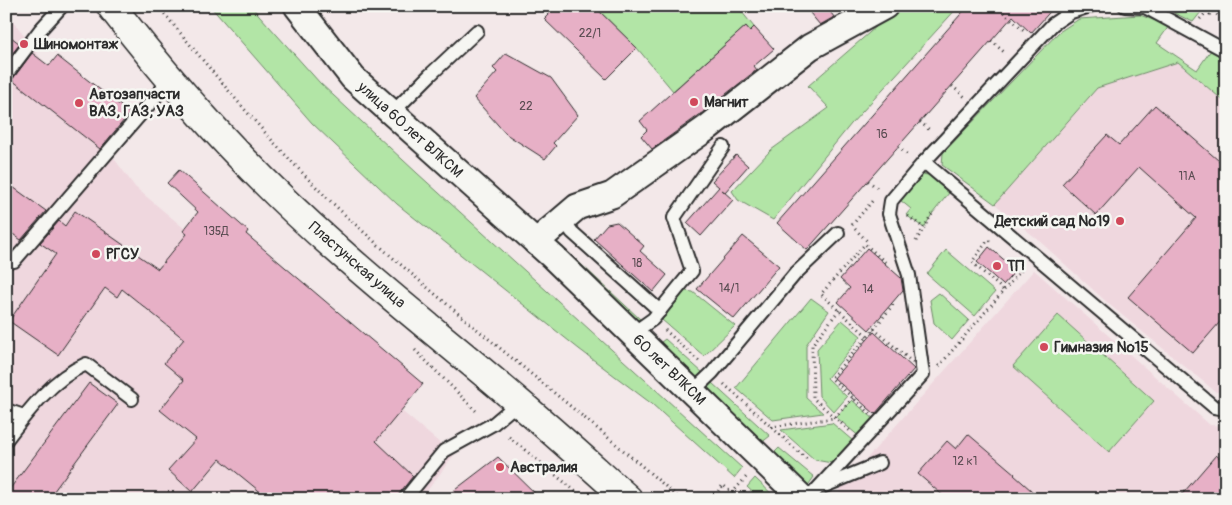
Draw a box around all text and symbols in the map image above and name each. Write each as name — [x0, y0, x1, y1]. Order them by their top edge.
house number: 22/1 — [579, 26, 601, 41]
place label: Шиномонтаж — [33, 35, 118, 54]
marker: Шиномонтаж — [18, 38, 30, 50]
street label: улица 60 лет ВЛКСМ — [353, 77, 467, 182]
place label: Автозапчасти ВАЗ, ГАЗ, УАЗ — [89, 85, 184, 121]
place label: Магнит — [704, 93, 749, 112]
marker: Магнит — [688, 96, 700, 108]
marker: Автозапчасти ВАЗ, ГАЗ, УАЗ — [73, 97, 85, 109]
house number: 22 — [519, 99, 533, 114]
house number: 16 — [876, 127, 888, 142]
house number: 11А — [1178, 169, 1196, 184]
place label: Детский сад №19 — [994, 212, 1110, 231]
marker: Детский сад №19 — [1114, 215, 1126, 227]
street label: Пластунская улица — [305, 218, 410, 312]
house number: 135Д — [203, 224, 229, 239]
place label: РГСУ — [106, 245, 139, 264]
marker: РГСУ — [90, 248, 102, 260]
house number: 18 — [632, 256, 642, 271]
place label: ТП — [1006, 257, 1024, 276]
marker: ТП — [991, 260, 1003, 272]
house number: 14/1 — [719, 281, 739, 296]
house number: 14 — [862, 282, 874, 297]
street label: 60 лет ВЛКСМ — [628, 330, 710, 410]
place label: Гимназия №15 — [1054, 338, 1149, 357]
marker: Гимназия №15 — [1038, 341, 1050, 353]
house number: 12 к1 — [953, 454, 977, 469]
place label: Австралия — [510, 458, 578, 477]
marker: Австралия — [494, 461, 506, 473]

